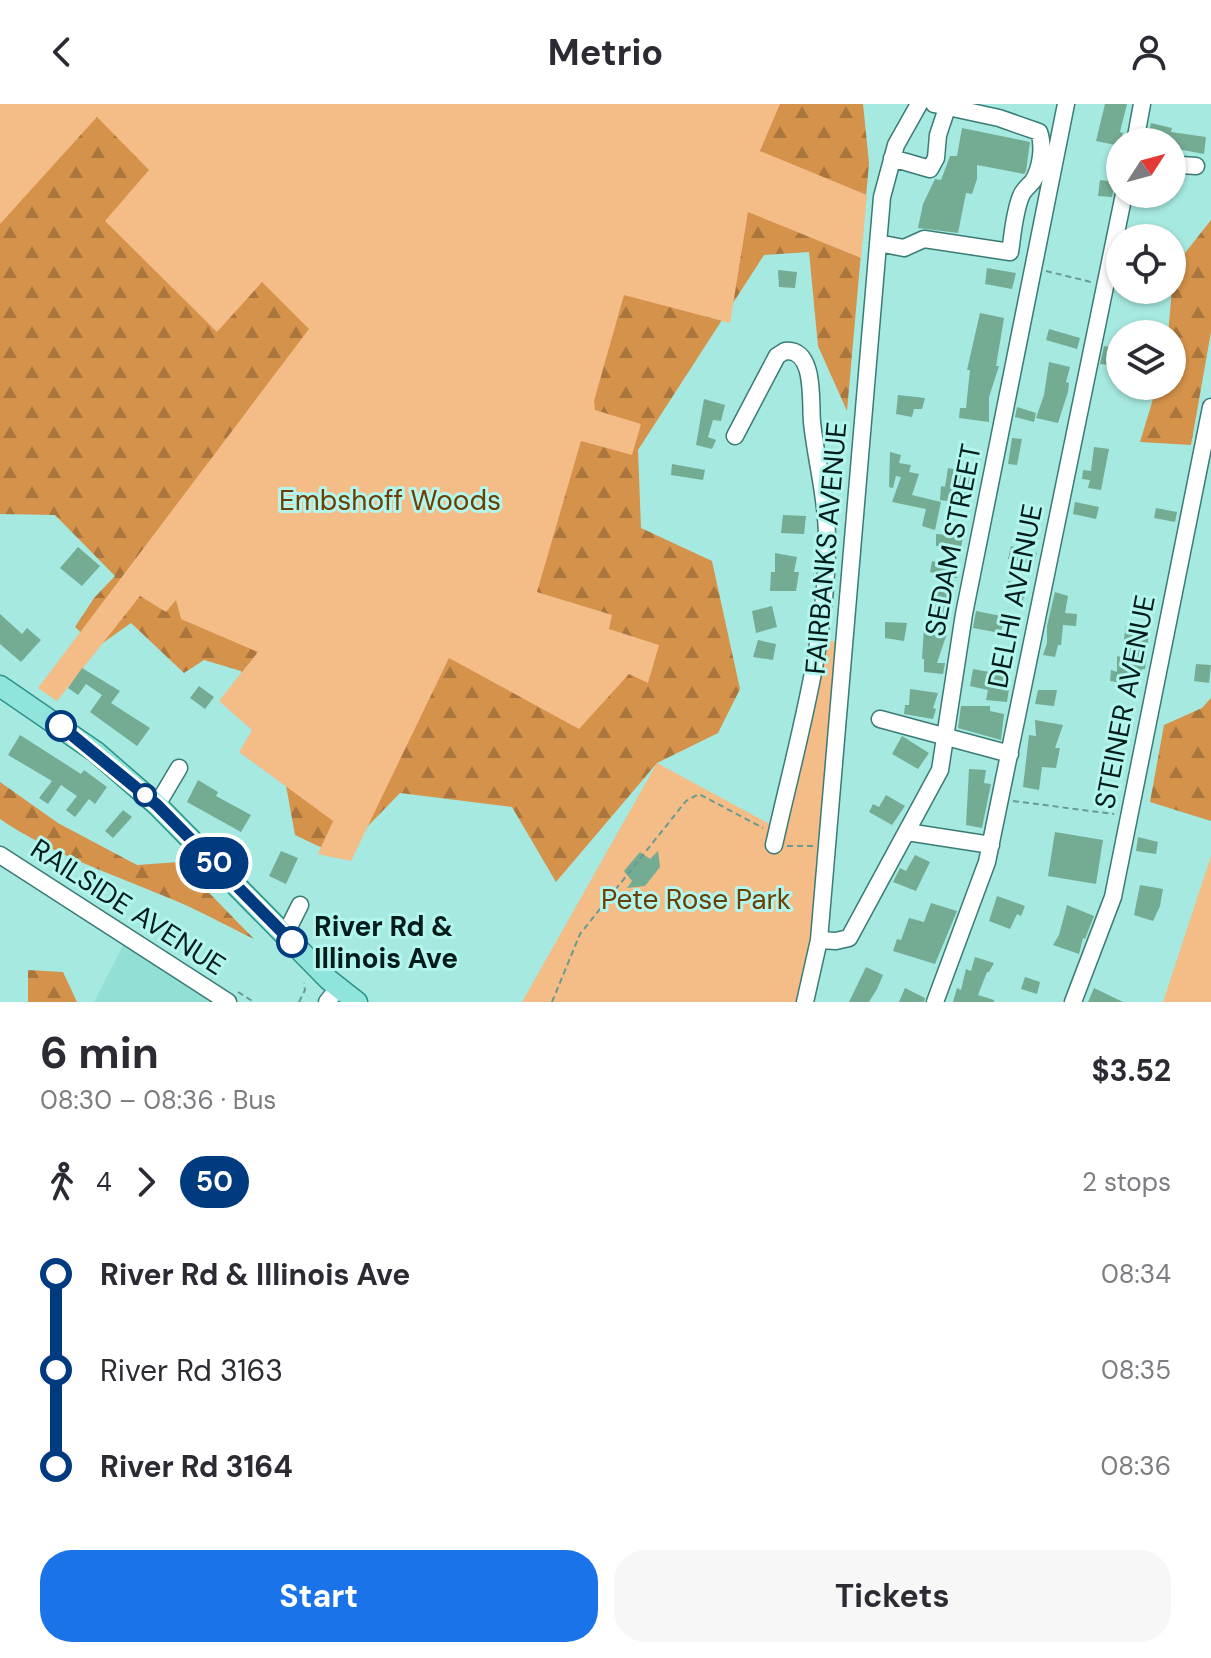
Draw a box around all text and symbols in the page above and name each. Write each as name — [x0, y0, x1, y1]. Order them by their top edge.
text: Metrio — [548, 29, 663, 76]
icon: back — [40, 30, 84, 74]
icon: person — [1127, 30, 1171, 74]
north arrow — [1106, 128, 1186, 208]
map controls — [1106, 128, 1186, 400]
button: locate — [1106, 224, 1186, 304]
button: layers — [1106, 320, 1186, 400]
street label: FAIRBANKS AVENUE — [797, 420, 855, 676]
street label: SEDAM STREET — [916, 441, 990, 639]
park label: Embshoff Woods — [279, 482, 501, 519]
street label: DELHI AVENUE — [979, 501, 1051, 691]
street label: STEINER AVENUE — [1086, 592, 1164, 812]
unlabelled marker — [46, 711, 76, 741]
unlabelled marker — [134, 784, 156, 806]
street label: RAILSIDE AVENUE — [24, 830, 232, 984]
line badge: 50 — [178, 837, 250, 889]
text: 50 — [195, 844, 233, 881]
park label: Pete Rose Park — [601, 881, 791, 918]
place label: River Rd & Illinois Ave — [314, 908, 458, 977]
marker: River Rd & Illinois Ave — [277, 927, 307, 957]
text: 6 min — [40, 1024, 159, 1082]
text: $3.52 — [1091, 1051, 1171, 1090]
text: 08:30 – 08:36 · Bus — [40, 1083, 276, 1117]
icon: walk — [40, 1160, 84, 1204]
icon: forward — [124, 1160, 168, 1204]
text: 50 — [196, 1163, 233, 1200]
text: 4 — [96, 1165, 112, 1199]
text: 2 stops — [1082, 1165, 1171, 1199]
text: River Rd & Illinois Ave — [100, 1255, 410, 1294]
text: 08:34 — [1101, 1257, 1171, 1291]
text: River Rd 3163 — [100, 1351, 283, 1390]
text: 08:35 — [1101, 1353, 1171, 1387]
text: River Rd 3164 — [100, 1447, 293, 1486]
text: 08:36 — [1100, 1449, 1171, 1483]
button: Start — [40, 1550, 598, 1642]
button: Tickets — [614, 1550, 1171, 1642]

